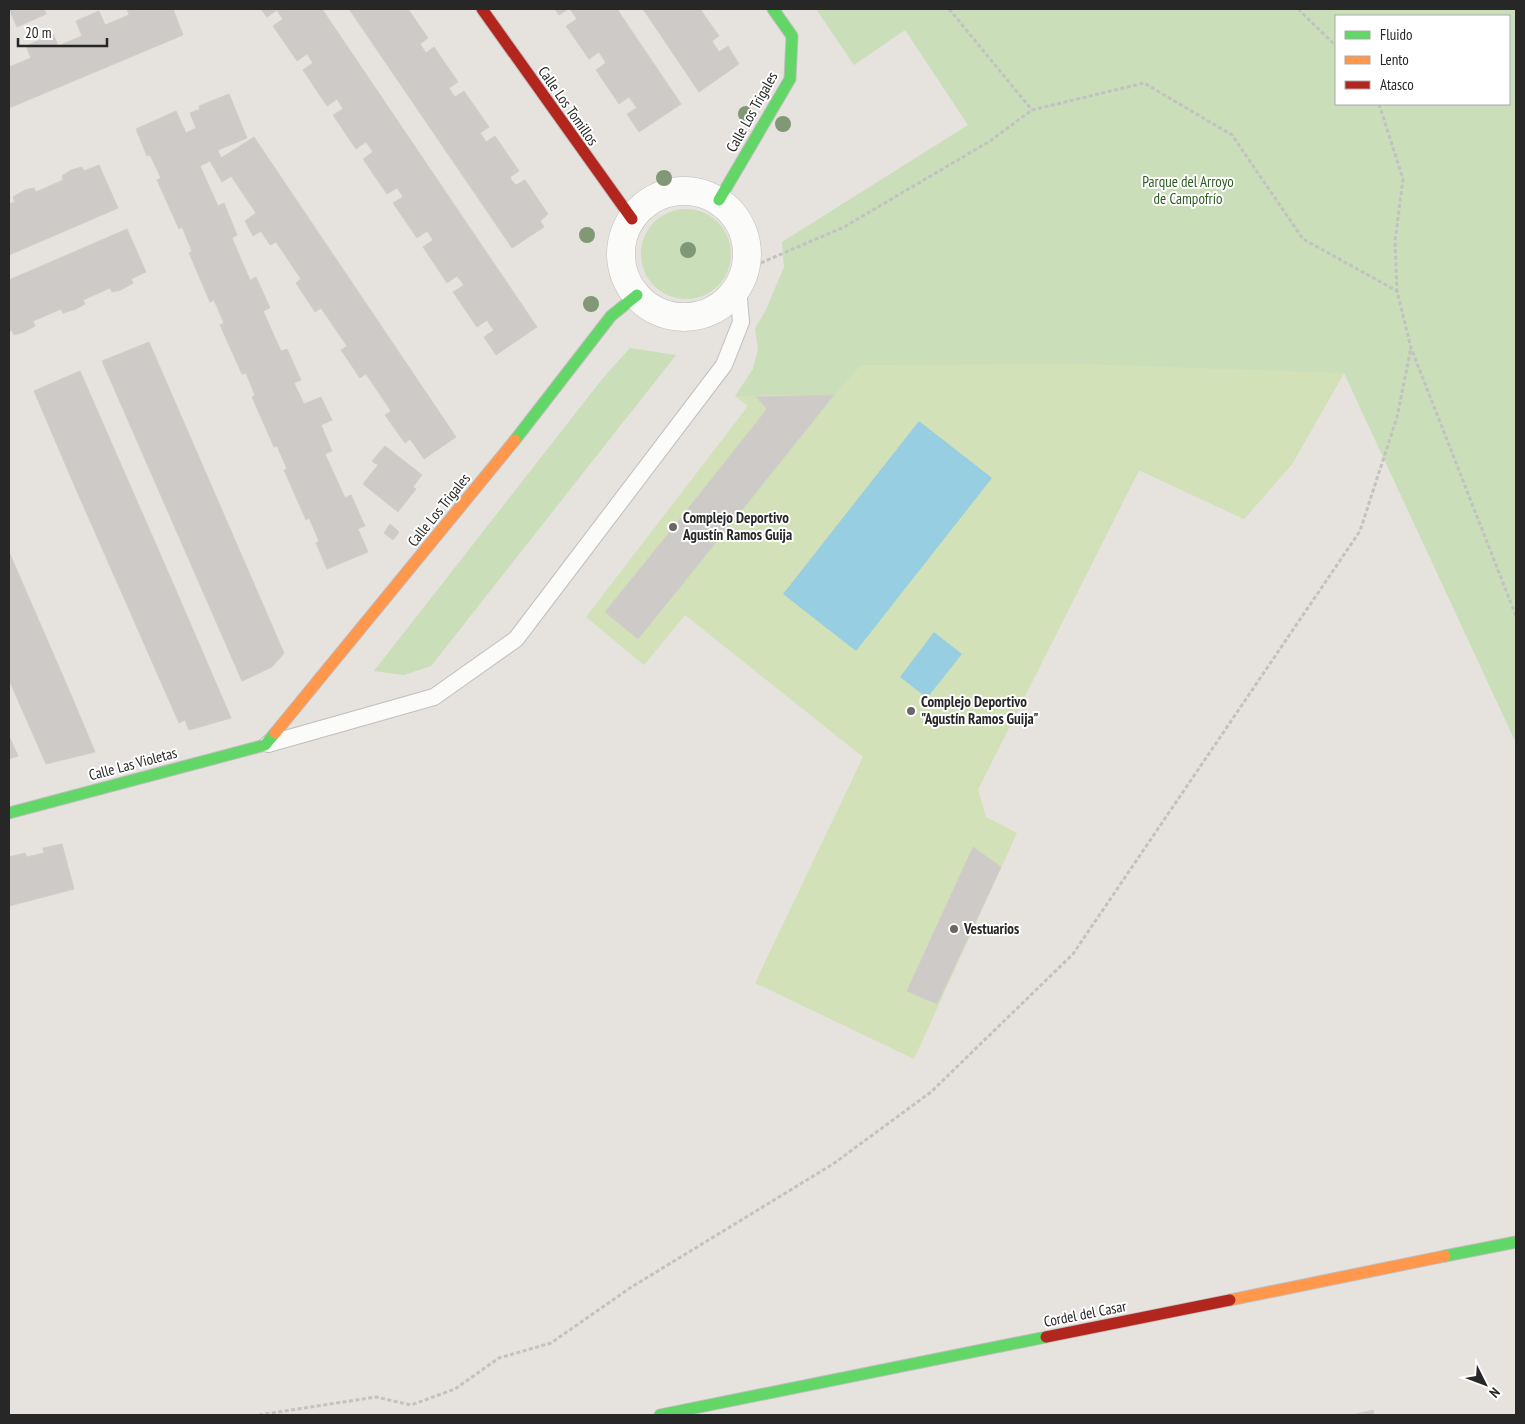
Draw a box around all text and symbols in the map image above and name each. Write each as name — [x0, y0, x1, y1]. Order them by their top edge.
scale bar — [18, 15, 106, 47]
legend — [1335, 15, 1510, 105]
text: 20 m — [25, 23, 51, 42]
text: Fluido — [1380, 25, 1412, 44]
text: Lento — [1380, 50, 1409, 69]
street label: Calle Los Tomillos — [534, 63, 603, 149]
street label: Calle Los Trigales — [722, 68, 781, 155]
text: Atasco — [1380, 75, 1414, 94]
park label: Parque del Arroyo de Campofrío — [1142, 172, 1234, 208]
street label: Calle Los Trigales — [403, 469, 474, 550]
place label: Complejo Deportivo Agustín Ramos Guija — [682, 508, 792, 544]
marker: Complejo Deportivo Agustín Ramos Guija — [667, 521, 679, 533]
place label: Complejo Deportivo "Agustín Ramos Guija" — [921, 692, 1038, 728]
marker: Complejo Deportivo "Agustín Ramos Guija" — [905, 705, 917, 717]
street label: Calle Las Violetas — [87, 743, 179, 784]
place label: Vestuarios — [963, 919, 1019, 938]
marker: Vestuarios — [948, 923, 960, 935]
street label: Cordel del Casar — [1042, 1296, 1129, 1331]
north arrow — [1460, 1359, 1510, 1409]
text: N — [1485, 1384, 1504, 1402]

